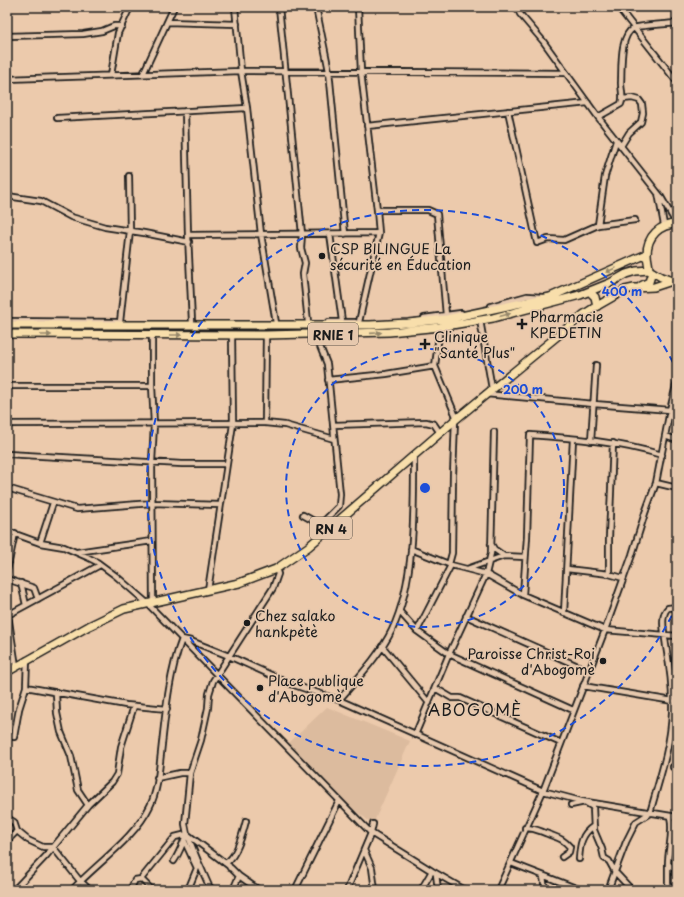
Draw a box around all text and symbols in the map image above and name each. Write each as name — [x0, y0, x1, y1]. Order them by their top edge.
place label: CSP BILINGUE La sécurité en Éducation — [330, 238, 471, 275]
marker: CSP BILINGUE La sécurité en Éducation — [317, 251, 327, 261]
one-way arrow — [606, 267, 617, 273]
text: 400 m — [602, 282, 642, 300]
place label: Pharmacie KPEDETIN — [530, 306, 603, 343]
one-way arrow — [499, 312, 511, 318]
marker: Pharmacie KPEDETIN — [517, 319, 527, 329]
road number: RNIE 1 — [308, 323, 358, 345]
place label: Clinique "Santé Plus" — [434, 326, 515, 363]
one-way arrow — [370, 330, 383, 336]
one-way arrow — [40, 332, 53, 338]
one-way arrow — [170, 332, 183, 338]
marker: Clinique "Santé Plus" — [419, 338, 431, 350]
text: 200 m — [503, 380, 543, 398]
centre of rings — [418, 481, 432, 495]
road number: RN 4 — [310, 517, 352, 539]
place label: Chez salako hankpètè — [255, 605, 335, 642]
marker: Chez salako hankpètè — [242, 618, 252, 628]
place label: Paroisse Christ-Roi d'Abogomè — [468, 643, 595, 680]
marker: Paroisse Christ-Roi d'Abogomè — [598, 656, 608, 666]
place label: Place publique d'Abogomè — [268, 670, 364, 707]
marker: Place publique d'Abogomè — [255, 683, 265, 693]
district label: ABOGOMÈ — [428, 697, 522, 721]

